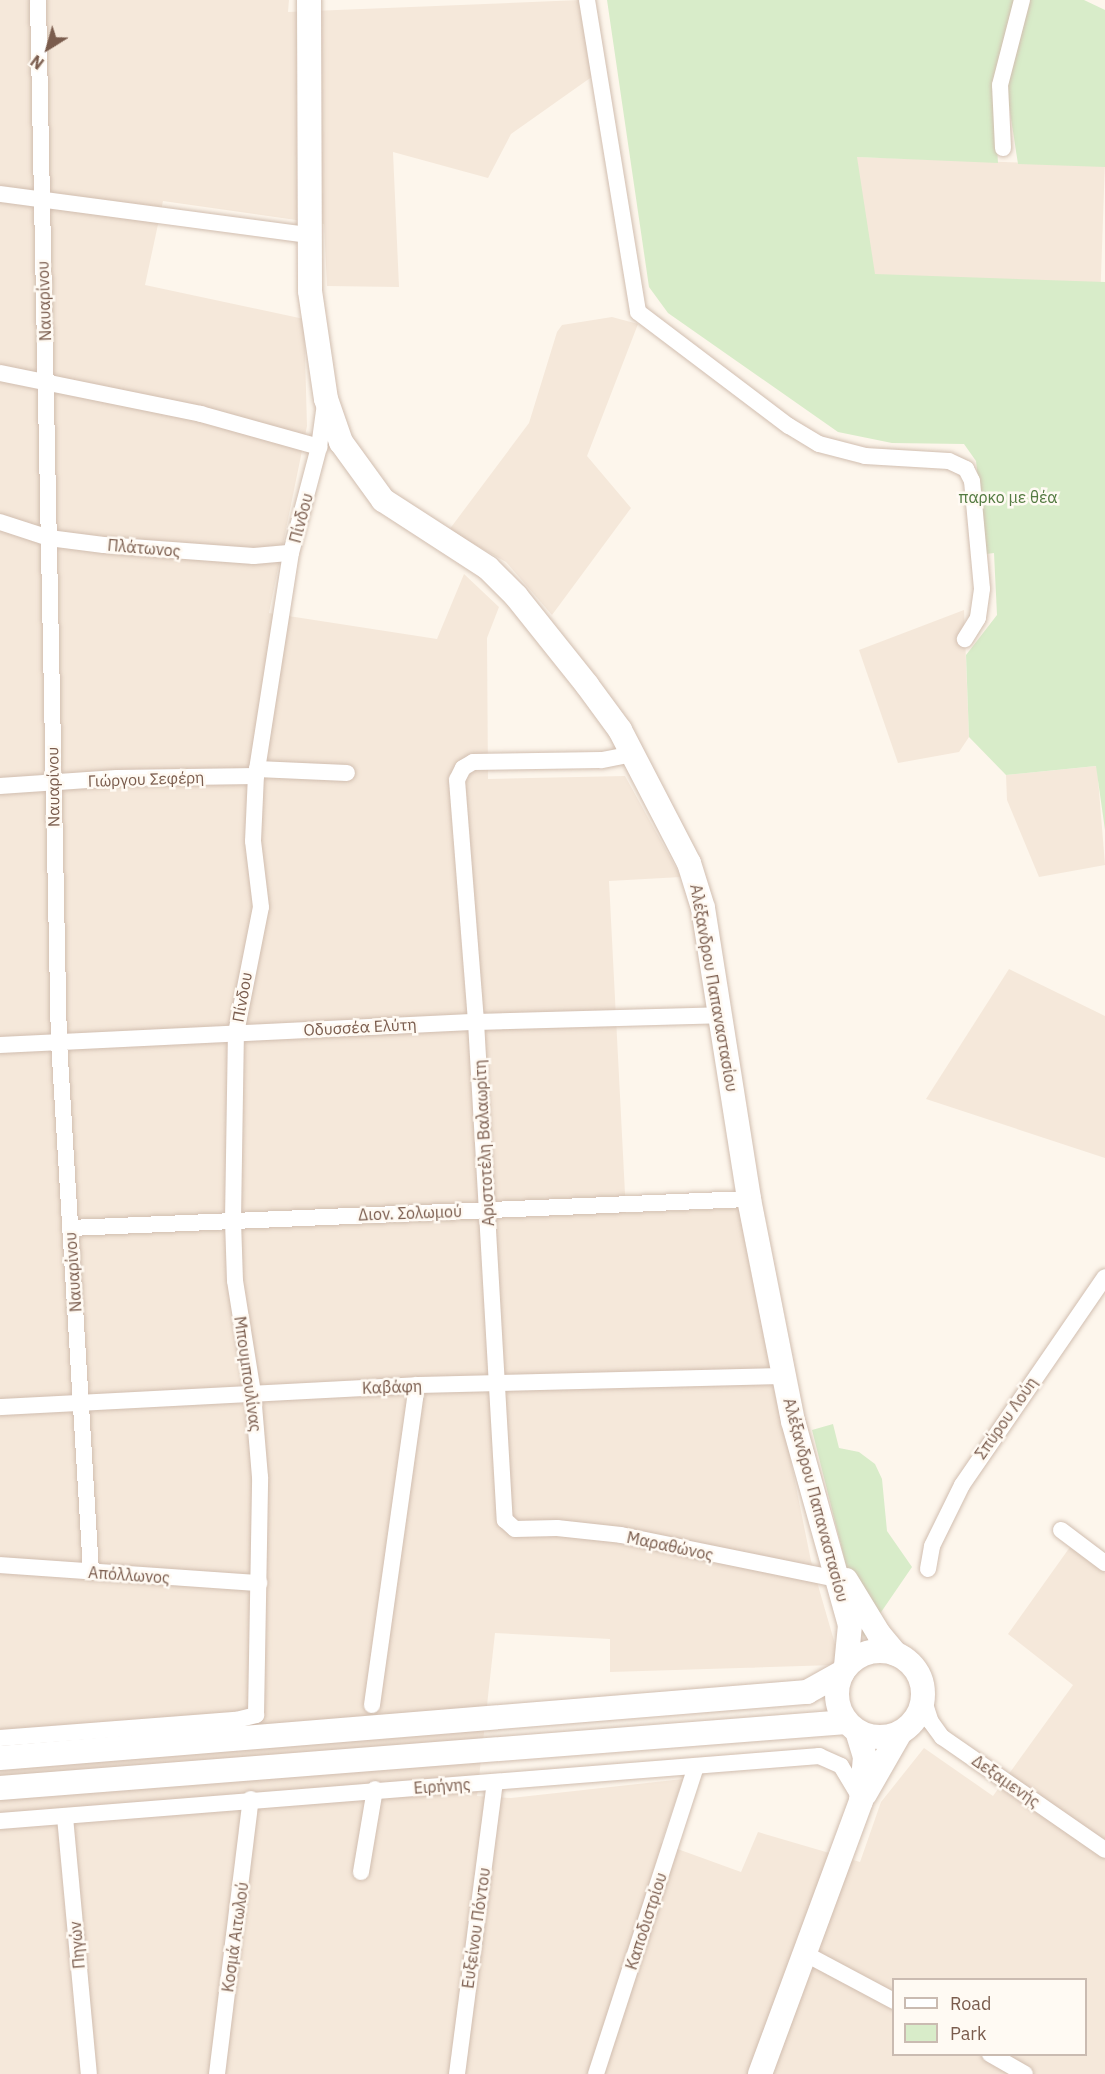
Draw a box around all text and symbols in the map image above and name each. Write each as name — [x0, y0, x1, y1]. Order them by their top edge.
north arrow — [18, 18, 78, 78]
text: N — [27, 51, 48, 74]
street label: Ναυαρίνου — [33, 260, 55, 342]
park label: παρκο με θέα — [959, 487, 1057, 507]
street label: Πίνδου — [285, 491, 317, 545]
street label: Πλάτωνος — [107, 535, 181, 561]
street label: Ναυαρίνου — [43, 747, 63, 827]
street label: Γιώργου Σεφέρη — [87, 767, 205, 791]
street label: Αλέξανδρου Παπαναστασίου — [686, 883, 742, 1093]
street label: Πίνδου — [228, 970, 256, 1024]
street label: Οδυσσέα Ελύτη — [303, 1014, 417, 1040]
street label: Αριστοτέλη Βαλαωρίτη — [470, 1059, 498, 1227]
street label: Διον. Σολωμού — [358, 1202, 462, 1224]
street label: Ναυαρίνου — [61, 1231, 85, 1313]
street label: Μπουμπουλίνας — [230, 1315, 266, 1433]
street label: Σπύρου Λούη — [971, 1373, 1041, 1463]
street label: Καβάφη — [362, 1376, 422, 1398]
street label: Αλέξανδρου Παπαναστασίου — [779, 1396, 853, 1604]
street label: Μαραθώνος — [625, 1527, 715, 1565]
street label: Απόλλωνος — [88, 1563, 170, 1587]
street label: Δεξαμενής — [968, 1751, 1044, 1811]
street label: Ειρήνης — [413, 1774, 471, 1798]
street label: Ευξείνου Πόντου — [458, 1866, 494, 1990]
street label: Καποδιστρίου — [621, 1870, 671, 1972]
street label: Κοσμά Αιτωλού — [218, 1881, 252, 1993]
street label: Πηγών — [65, 1920, 89, 1970]
legend — [892, 1978, 1087, 2056]
text: Road — [950, 1992, 991, 2015]
text: Park — [950, 2022, 986, 2045]

